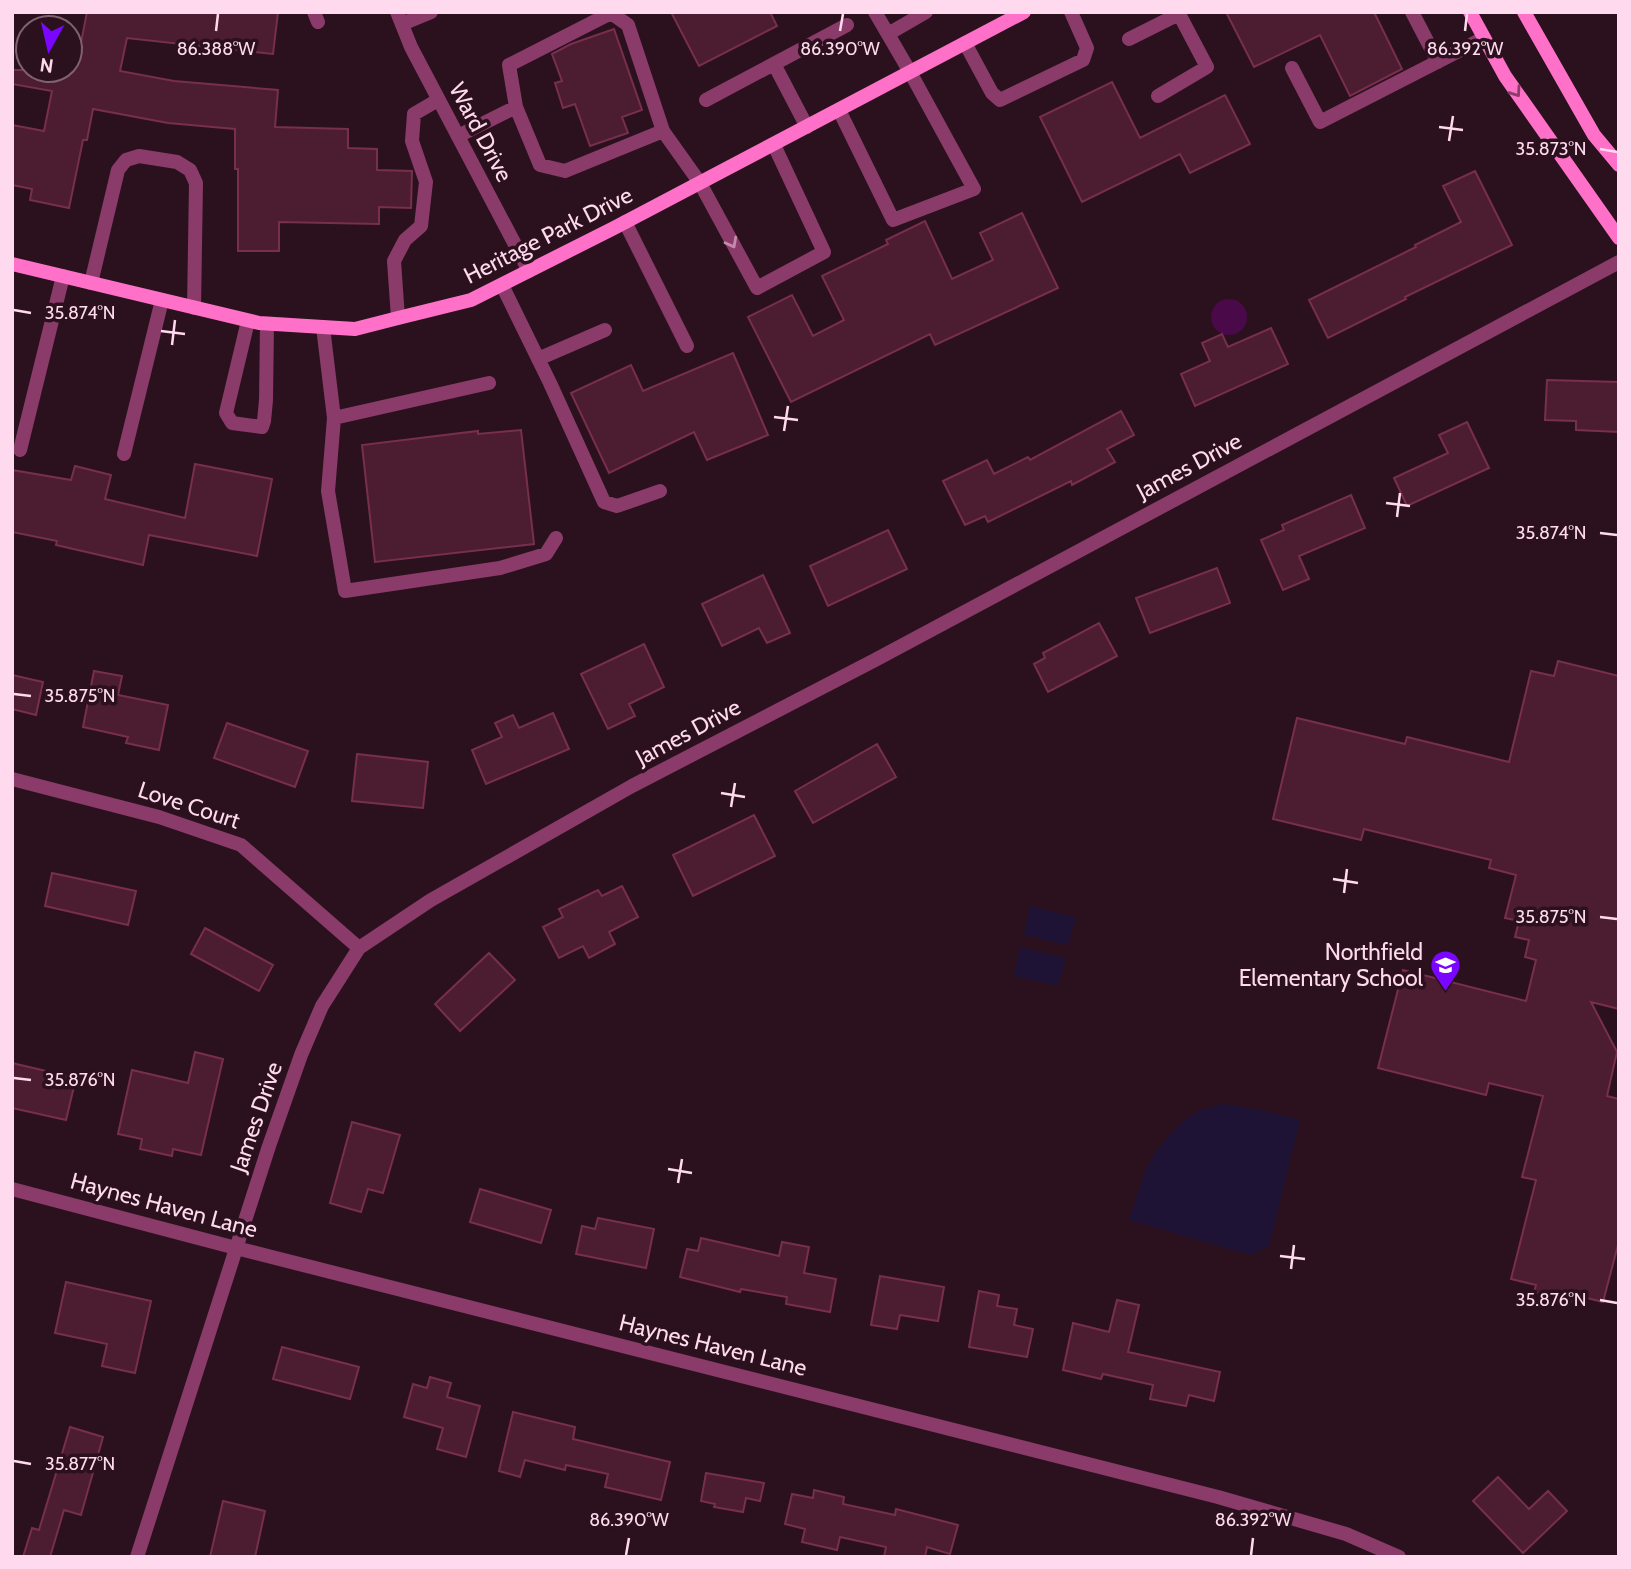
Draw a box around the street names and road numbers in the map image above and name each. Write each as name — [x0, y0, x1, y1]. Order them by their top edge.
street label: Ward Drive — [443, 78, 519, 187]
street label: Heritage Park Drive — [459, 180, 637, 290]
street label: James Drive — [1131, 427, 1246, 506]
street label: James Drive — [630, 693, 745, 772]
street label: Love Court — [135, 775, 244, 835]
street label: James Drive — [224, 1058, 288, 1177]
street label: Haynes Haven Lane — [68, 1167, 261, 1243]
street label: Haynes Haven Lane — [616, 1308, 810, 1382]

